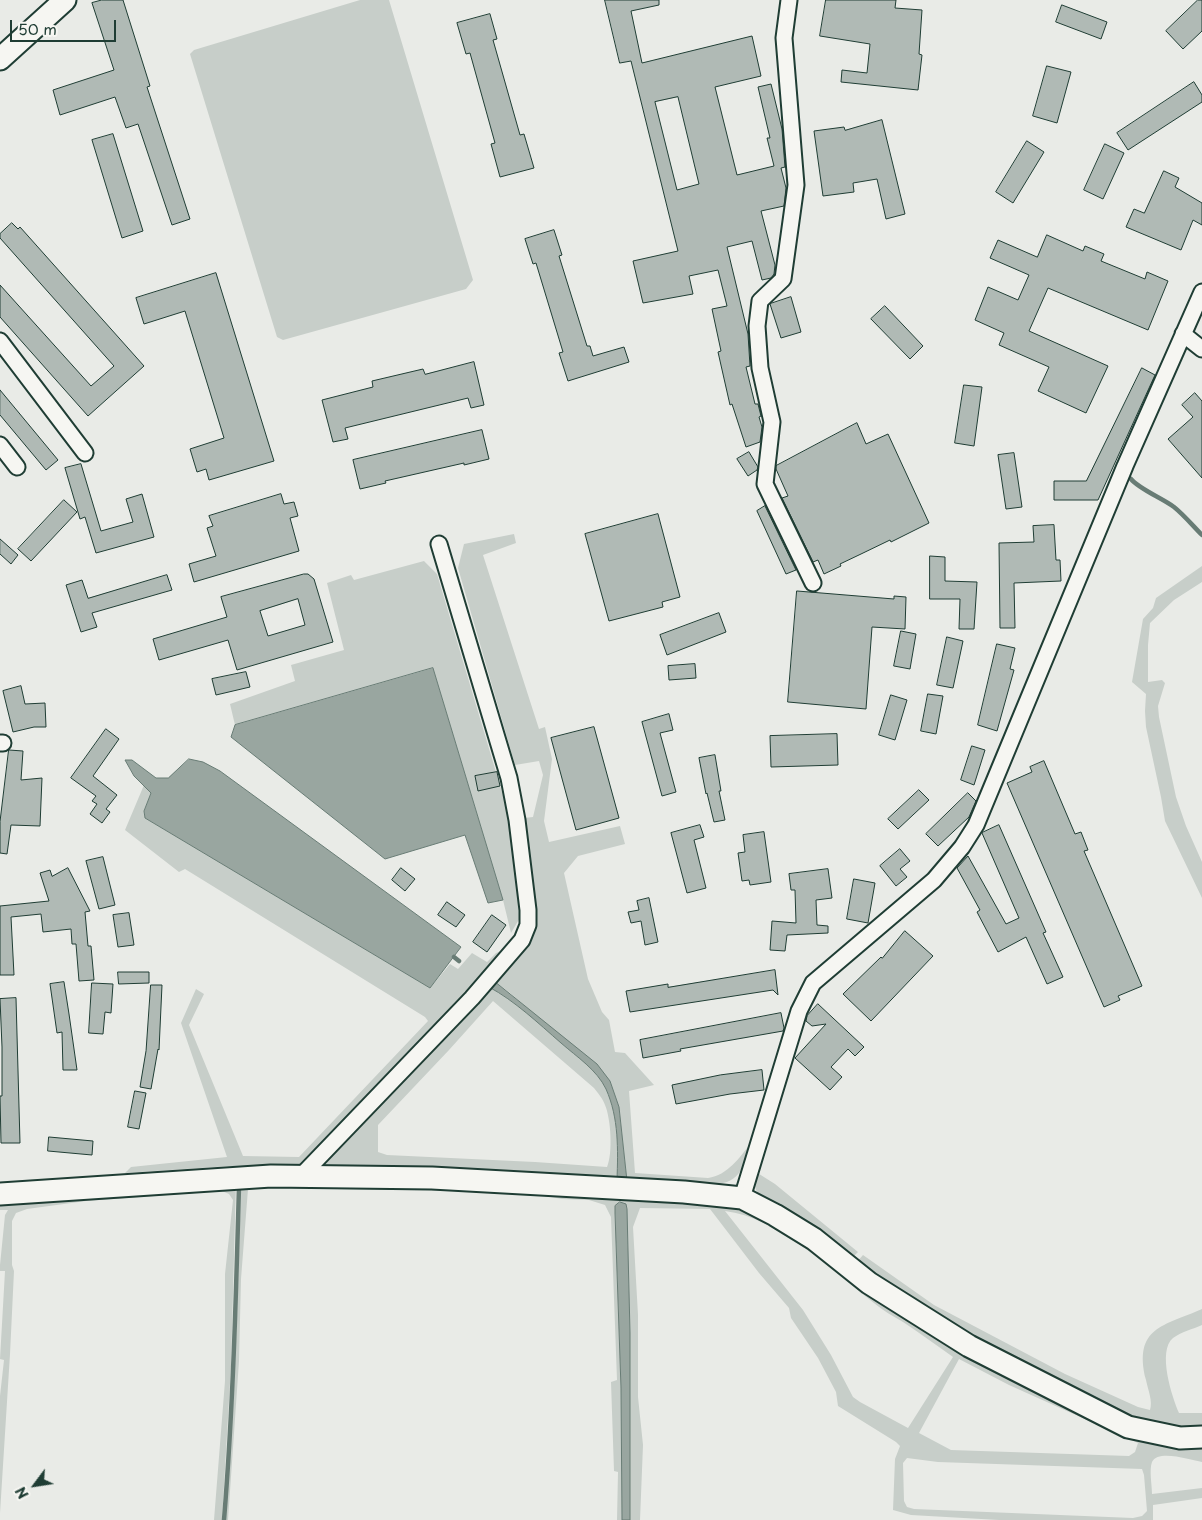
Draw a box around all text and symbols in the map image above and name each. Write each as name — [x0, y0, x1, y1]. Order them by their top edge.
scale bar — [12, 10, 119, 42]
text: 50 m — [18, 17, 57, 40]
north arrow — [10, 1460, 60, 1510]
text: N — [10, 1483, 34, 1503]

